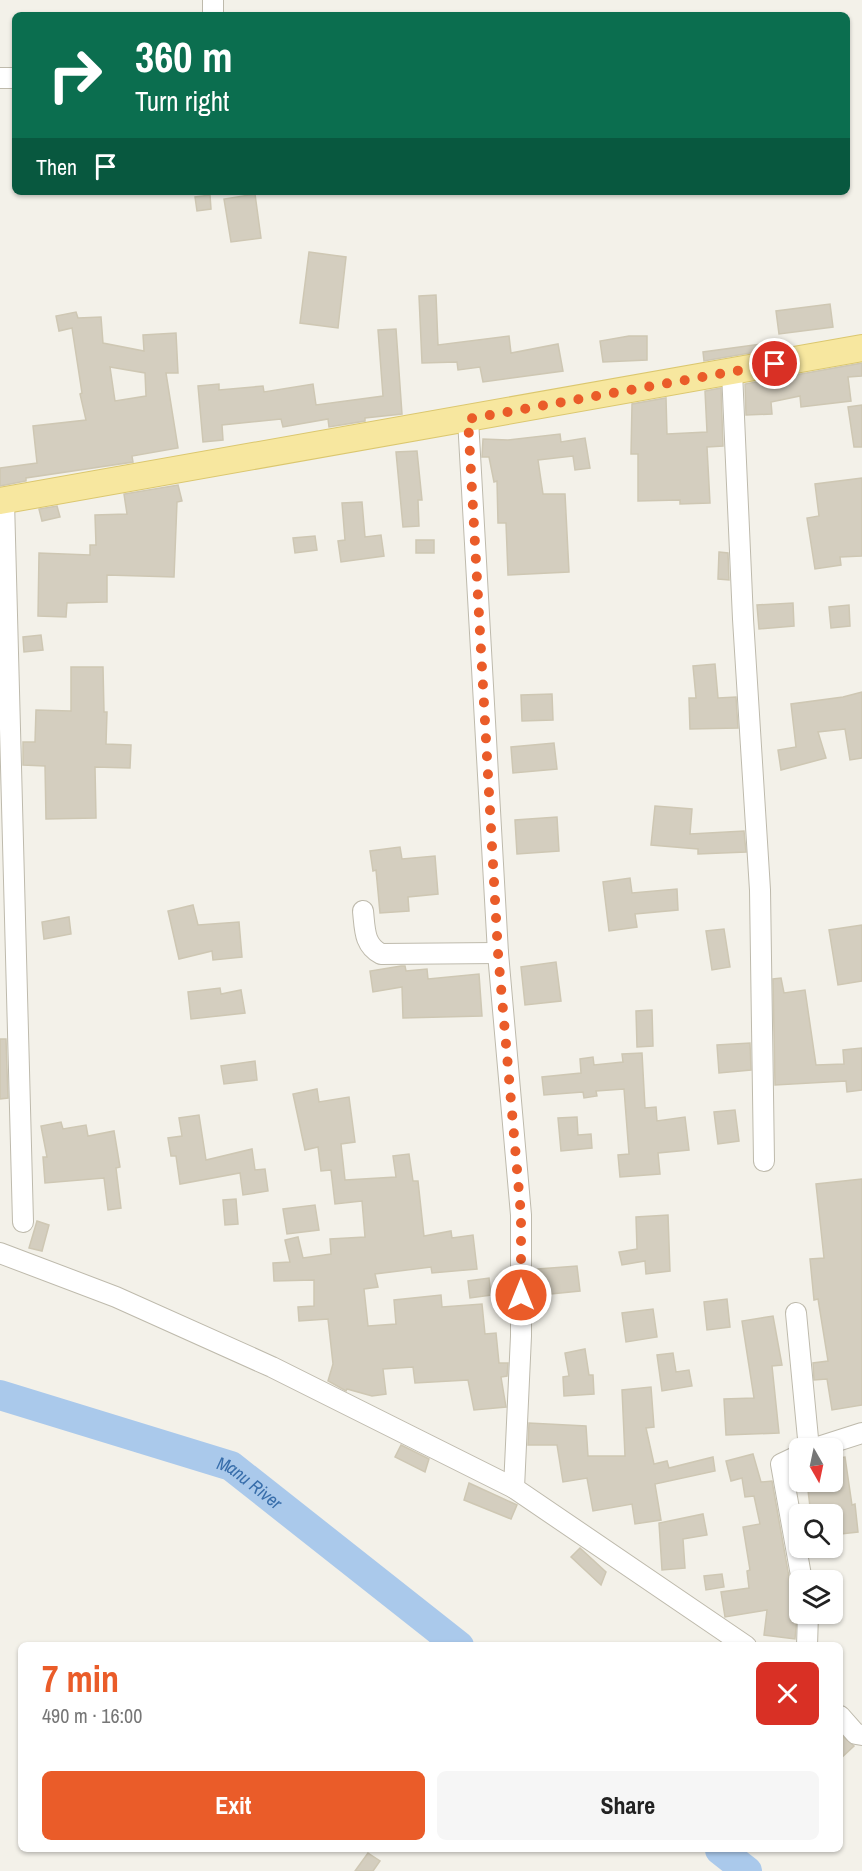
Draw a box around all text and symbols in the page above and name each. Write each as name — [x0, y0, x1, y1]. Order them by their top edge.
text: 360 m — [135, 29, 233, 85]
icon: right — [36, 36, 114, 114]
text: Turn right — [135, 83, 229, 119]
icon: arrive — [89, 150, 122, 183]
text: Then — [36, 152, 77, 182]
pin — [749, 338, 800, 389]
icon: arrive — [758, 347, 791, 380]
position arrow — [489, 1263, 553, 1327]
north arrow — [789, 1438, 843, 1492]
map controls — [789, 1438, 843, 1624]
water label: Manu River — [214, 1450, 289, 1515]
button: search — [789, 1504, 843, 1558]
button: layers — [789, 1570, 843, 1624]
text: 7 min — [42, 1655, 119, 1703]
button: close — [756, 1662, 819, 1725]
text: 490 m · 16:00 — [42, 1702, 142, 1729]
button: Exit — [42, 1771, 425, 1840]
button: Share — [437, 1771, 819, 1840]

